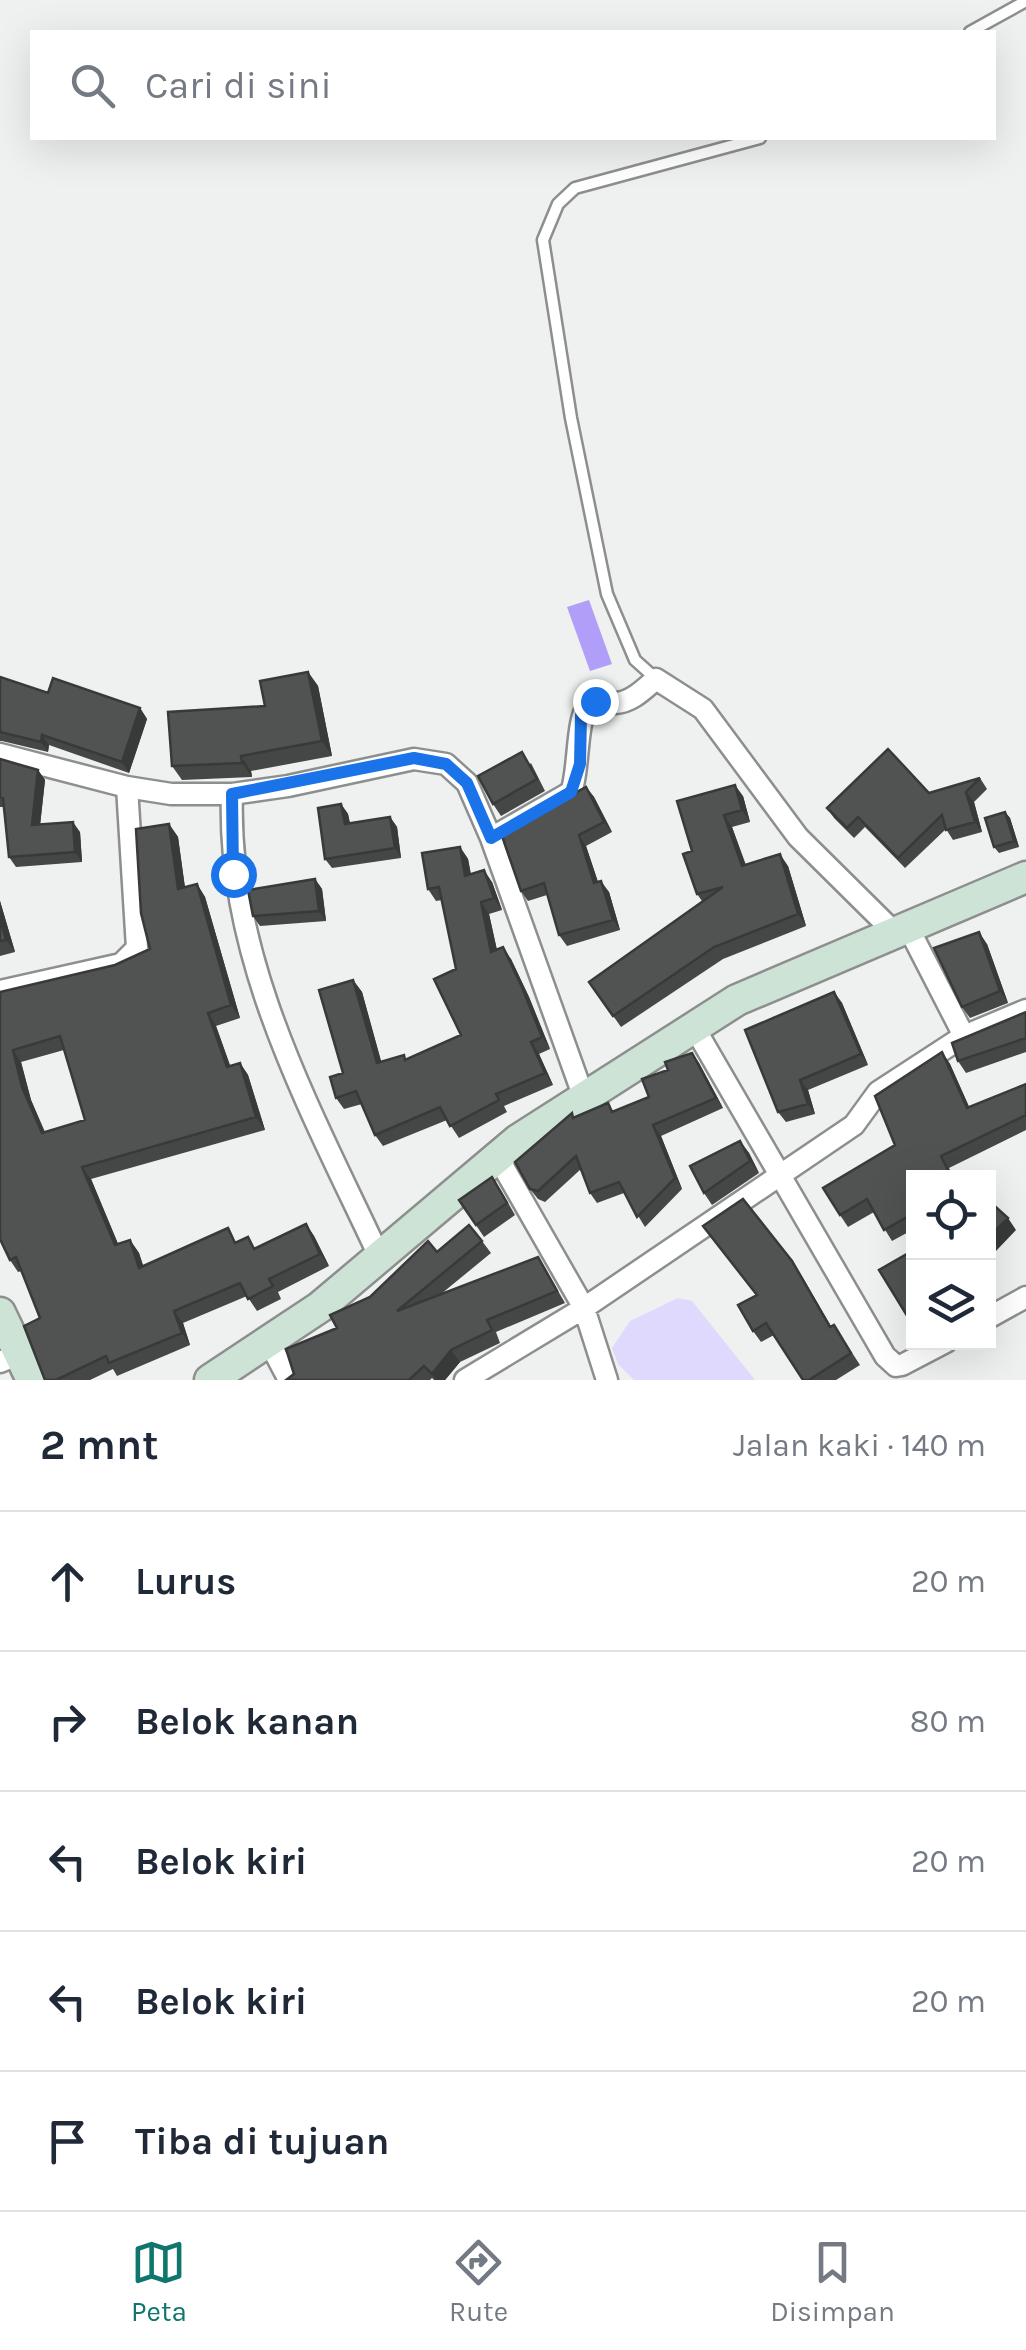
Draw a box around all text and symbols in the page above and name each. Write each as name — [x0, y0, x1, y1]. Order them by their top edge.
search box — [30, 30, 996, 140]
icon: search — [65, 58, 120, 113]
text: Cari di sini — [145, 63, 332, 108]
route end — [573, 679, 619, 725]
route start — [211, 852, 257, 898]
map controls — [906, 1170, 996, 1350]
button: locate — [906, 1170, 996, 1260]
button: layers — [906, 1260, 996, 1350]
text: 2 mnt — [40, 1420, 159, 1470]
text: Jalan kaki · 140 m — [733, 1427, 986, 1464]
icon: ahead — [40, 1554, 95, 1609]
text: Lurus — [135, 1559, 236, 1604]
text: 20 m — [911, 1563, 986, 1600]
icon: right — [40, 1694, 95, 1749]
text: Belok kanan — [135, 1699, 359, 1744]
text: 80 m — [910, 1703, 986, 1740]
icon: left — [40, 1834, 95, 1889]
text: Belok kiri — [135, 1839, 307, 1884]
text: 20 m — [911, 1843, 986, 1880]
icon: left — [40, 1974, 95, 2029]
text: Belok kiri — [135, 1979, 307, 2024]
text: 20 m — [911, 1983, 986, 2020]
icon: arrive — [40, 2114, 95, 2169]
text: Tiba di tujuan — [135, 2119, 390, 2164]
tab: Peta — [131, 2235, 187, 2328]
tab: Rute — [449, 2235, 508, 2328]
tab: Disimpan — [770, 2235, 895, 2328]

